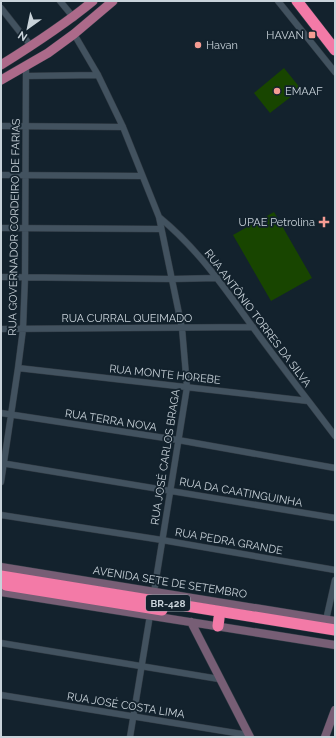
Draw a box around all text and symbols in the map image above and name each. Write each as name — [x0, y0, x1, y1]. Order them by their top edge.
north arrow — [8, 8, 48, 48]
text: N — [16, 28, 30, 44]
place label: HAVAN — [266, 29, 304, 42]
marker: HAVAN — [307, 30, 317, 40]
place label: Havan — [206, 39, 238, 52]
marker: Havan — [193, 40, 203, 50]
place label: EMAAF — [285, 85, 323, 98]
marker: EMAAF — [272, 86, 282, 96]
street label: RUA GOVERNADOR CORDEIRO DE FARIAS — [6, 118, 23, 336]
place label: UPAE Petrolina — [239, 216, 315, 229]
marker: UPAE Petrolina — [318, 216, 330, 228]
street label: RUA ANTÔNIO TORRES DA SILVA — [202, 246, 315, 390]
street label: RUA CURRAL QUEIMADO — [62, 312, 192, 325]
street label: RUA MONTE HOREBE — [109, 362, 222, 387]
street label: RUA JOSÉ CARLOS BRAGA — [147, 388, 183, 526]
street label: RUA TERRA NOVA — [64, 407, 158, 434]
street label: RUA DA CAATINGUINHA — [178, 475, 304, 510]
street label: RUA PEDRA GRANDE — [174, 526, 284, 557]
street label: AVENIDA SETE DE SETEMBRO — [92, 564, 248, 601]
road number: BR-428 — [146, 595, 190, 611]
street label: RUA JOSÉ COSTA LIMA — [66, 689, 186, 721]

